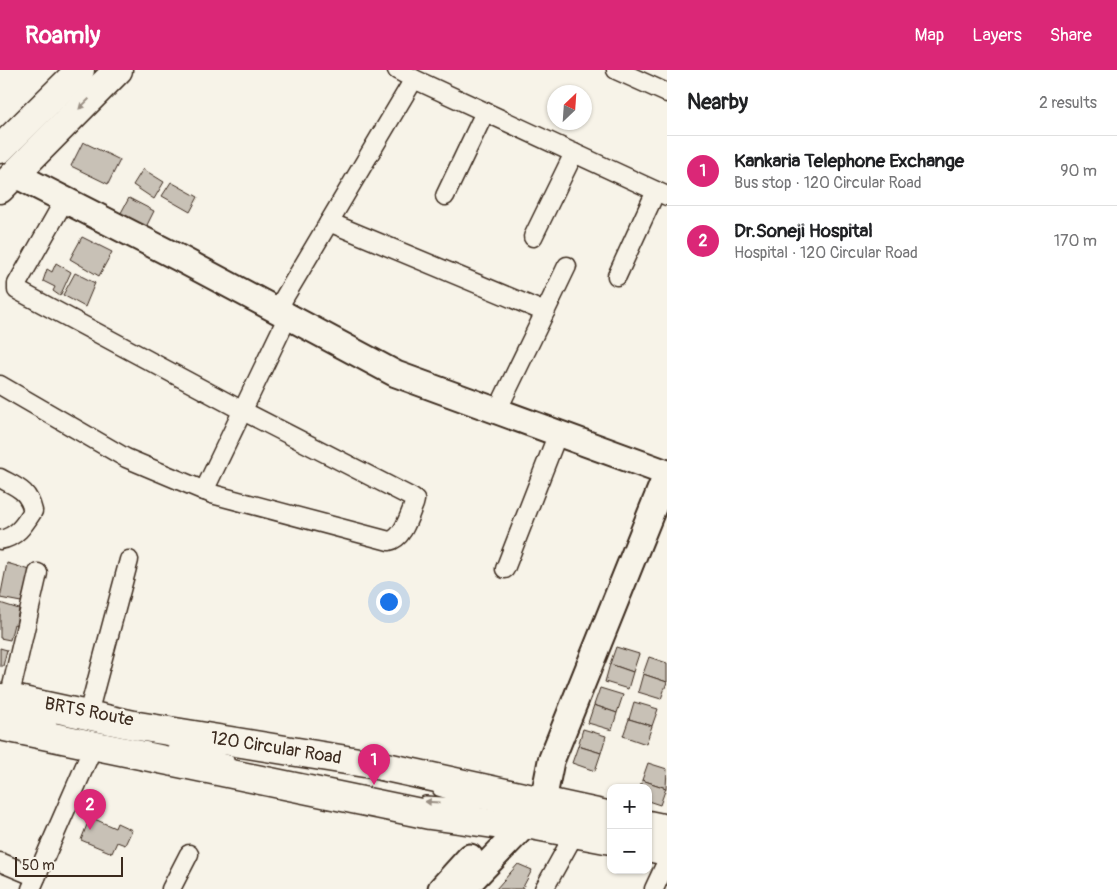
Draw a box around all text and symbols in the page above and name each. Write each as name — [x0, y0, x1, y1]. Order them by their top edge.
text: Roamly — [25, 21, 100, 50]
text: Map — [915, 24, 944, 47]
text: Layers — [972, 24, 1022, 47]
text: Share — [1050, 24, 1092, 47]
north arrow — [547, 85, 592, 130]
text: Nearby — [687, 89, 748, 116]
text: 2 results — [1039, 93, 1097, 113]
one-way arrow — [78, 98, 90, 110]
text: Kankaria Telephone Exchange — [734, 149, 964, 173]
text: 1 — [700, 161, 706, 181]
text: 90 m — [1060, 161, 1097, 181]
text: Bus stop · 120 Circular Road — [734, 173, 922, 193]
text: Dr.Soneji Hospital — [734, 219, 873, 243]
text: 2 — [699, 231, 707, 251]
text: 170 m — [1054, 231, 1097, 251]
text: Hospital · 120 Circular Road — [734, 243, 918, 263]
your location — [376, 589, 402, 615]
street label: BRTS Route — [42, 692, 136, 732]
street label: 120 Circular Road — [209, 726, 343, 770]
pin: 1 — [358, 744, 390, 785]
map controls — [607, 784, 652, 874]
button: + — [607, 784, 652, 829]
pin: 2 — [74, 789, 106, 830]
one-way arrow — [424, 797, 440, 805]
button: − — [607, 829, 652, 874]
scale bar — [15, 854, 122, 877]
text: 50 m — [22, 857, 55, 874]

